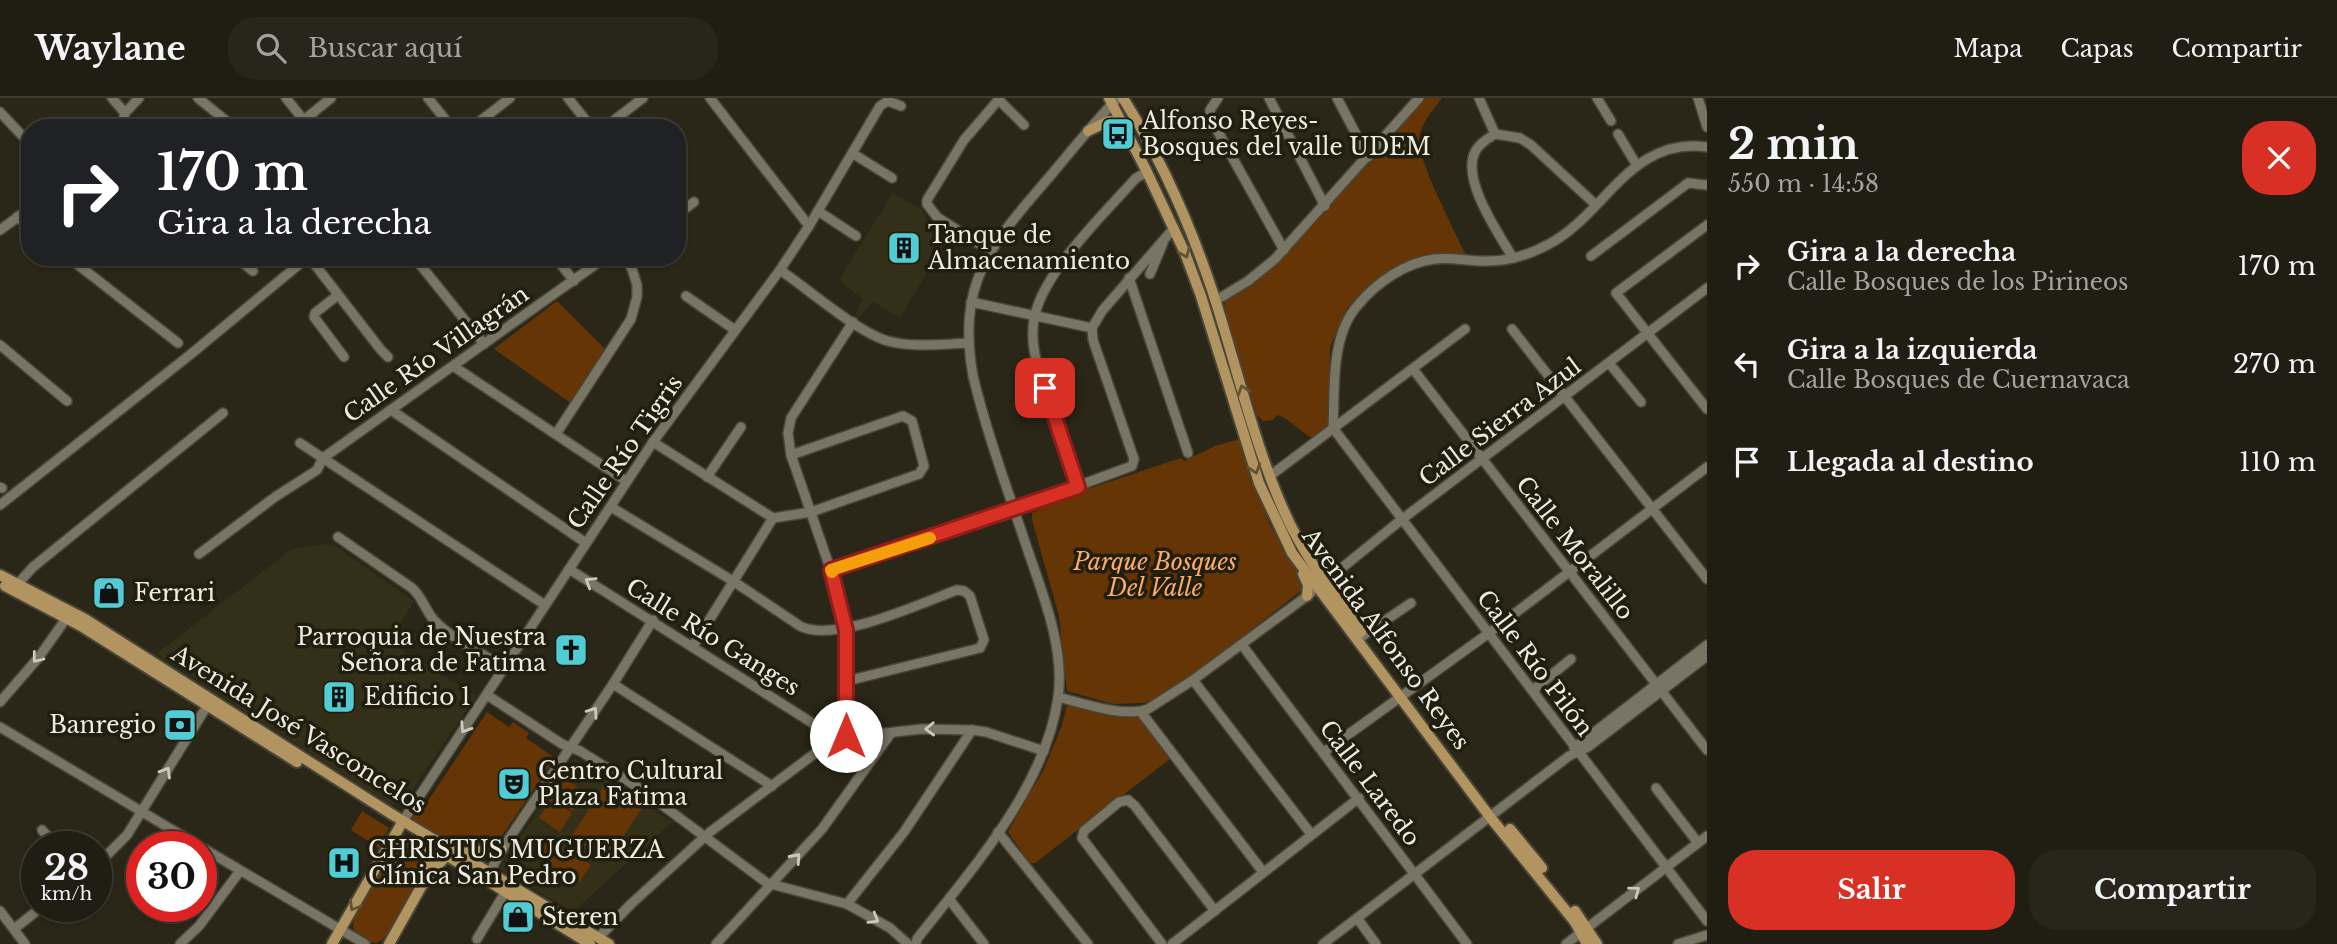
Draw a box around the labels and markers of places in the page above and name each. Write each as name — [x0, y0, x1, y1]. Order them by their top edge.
place label: Alfonso Reyes- Bosques del valle UDEM — [1141, 107, 1431, 161]
bus stop icon: Alfonso Reyes- Bosques del valle UDEM — [1099, 115, 1137, 153]
place label: Tanque de Almacenamiento — [927, 221, 1130, 275]
building icon: Tanque de Almacenamiento — [885, 229, 923, 267]
pin — [1015, 358, 1075, 418]
shop icon: Ferrari — [90, 574, 128, 612]
place label: Ferrari — [134, 579, 215, 607]
place label: Parroquia de Nuestra Señora de Fatima — [297, 623, 546, 677]
church icon: Parroquia de Nuestra Señora de Fatima — [552, 631, 590, 669]
building icon: Edificio 1 — [320, 678, 358, 716]
place label: Edificio 1 — [364, 683, 471, 711]
bank icon: Banregio — [161, 706, 199, 744]
place label: Banregio — [49, 711, 156, 739]
place label: Centro Cultural Plaza Fatima — [538, 757, 723, 811]
theatre icon: Centro Cultural Plaza Fatima — [495, 765, 533, 803]
place label: CHRISTUS MUGUERZA Clínica San Pedro — [368, 836, 666, 890]
hospital icon: CHRISTUS MUGUERZA Clínica San Pedro — [325, 844, 363, 882]
shop icon: Steren — [499, 898, 537, 936]
place label: Steren — [542, 903, 618, 931]

